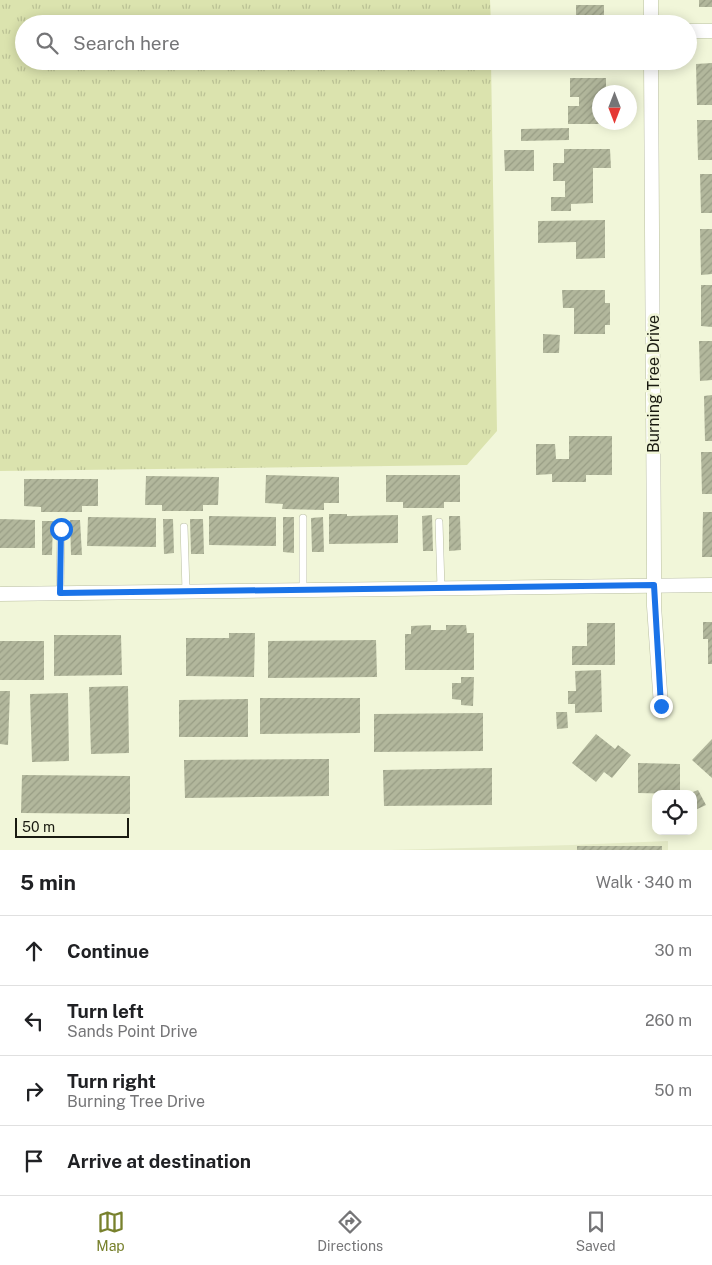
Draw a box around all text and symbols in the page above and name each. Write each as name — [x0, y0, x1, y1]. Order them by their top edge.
search box — [15, 15, 697, 70]
icon: search — [33, 29, 61, 57]
text: Search here — [73, 32, 180, 54]
north arrow — [592, 85, 637, 130]
street label: Burning Tree Drive — [644, 315, 663, 453]
route start — [50, 518, 73, 541]
route end — [650, 695, 673, 718]
map controls — [652, 790, 697, 835]
button: locate — [652, 790, 697, 835]
scale bar — [15, 815, 129, 838]
text: 50 m — [22, 819, 55, 835]
text: 5 min — [20, 870, 76, 895]
text: Walk · 340 m — [596, 873, 692, 892]
icon: ahead — [20, 937, 48, 965]
text: Continue — [67, 940, 149, 962]
text: 30 m — [655, 941, 692, 960]
text: Turn left — [67, 1000, 144, 1022]
icon: left — [20, 1007, 48, 1035]
text: 260 m — [645, 1011, 692, 1030]
text: Sands Point Drive — [67, 1022, 198, 1041]
text: Turn right — [67, 1070, 156, 1092]
icon: right — [20, 1077, 48, 1105]
text: 50 m — [654, 1081, 692, 1100]
text: Burning Tree Drive — [67, 1092, 205, 1111]
icon: arrive — [20, 1147, 48, 1175]
text: Arrive at destination — [67, 1150, 251, 1172]
tab: Map — [96, 1208, 125, 1254]
tab: Directions — [317, 1208, 383, 1254]
tab: Saved — [576, 1208, 616, 1254]

